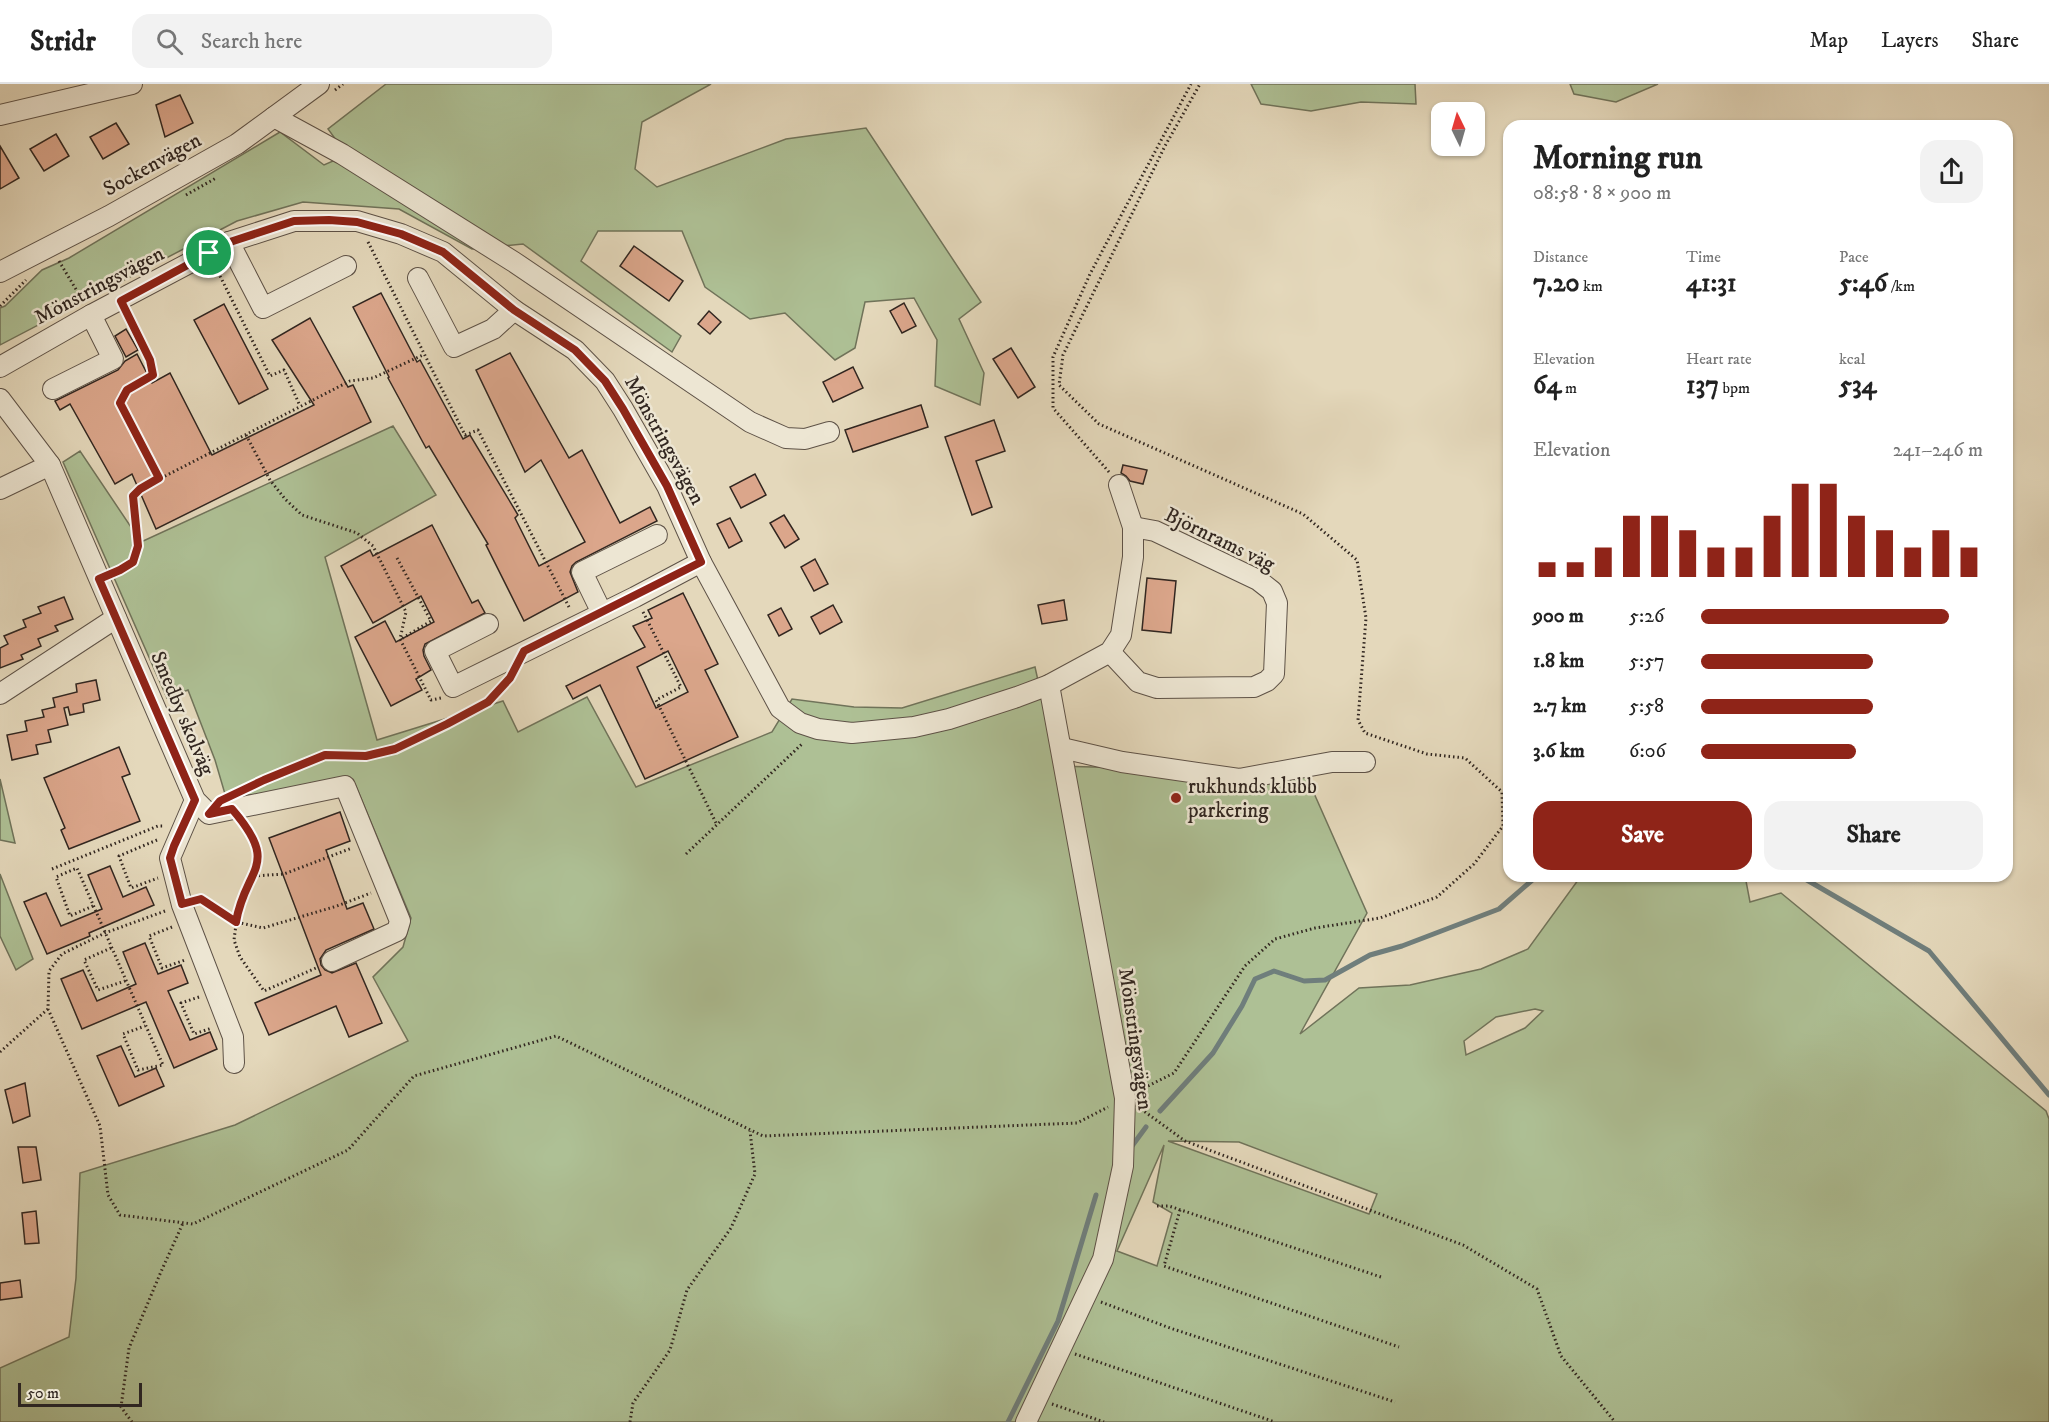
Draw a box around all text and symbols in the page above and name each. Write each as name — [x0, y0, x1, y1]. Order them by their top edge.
search box — [132, 14, 552, 68]
text: Stridr — [30, 24, 96, 59]
icon: search — [153, 25, 186, 58]
text: Search here — [201, 28, 302, 55]
text: Map — [1809, 28, 1848, 54]
text: Layers — [1881, 28, 1939, 54]
text: Share — [1972, 28, 2019, 54]
north arrow — [1431, 102, 1485, 156]
map controls — [1431, 102, 1485, 156]
street label: Sockenvägen — [99, 127, 206, 202]
text: Morning run — [1533, 138, 1702, 179]
button: share — [1920, 140, 1983, 203]
text: 08:58 · 8 × 900 m — [1533, 181, 1671, 206]
pin — [183, 227, 234, 278]
icon: arrive — [192, 236, 225, 269]
street label: Mönstringsvägen — [30, 241, 169, 331]
text: Distance — [1533, 247, 1588, 267]
text: Time — [1686, 247, 1721, 267]
text: Pace — [1839, 247, 1869, 267]
text: 7.20 — [1533, 267, 1579, 300]
text: 41:31 — [1686, 267, 1737, 300]
text: 5:46 — [1839, 267, 1887, 300]
text: km — [1579, 276, 1603, 296]
text: /km — [1887, 276, 1915, 296]
text: Elevation — [1533, 349, 1595, 369]
text: Heart rate — [1686, 349, 1752, 369]
text: kcal — [1839, 349, 1865, 369]
text: 64 — [1533, 369, 1562, 402]
text: 137 — [1686, 369, 1719, 402]
text: 534 — [1839, 369, 1877, 402]
street label: Mönstringsvägen — [618, 372, 710, 509]
text: m — [1562, 378, 1577, 398]
text: bpm — [1719, 378, 1750, 398]
text: Elevation — [1533, 438, 1610, 463]
text: 241–246 m — [1893, 438, 1983, 463]
street label: Björnrams väg — [1160, 502, 1280, 578]
text: 900 m — [1533, 604, 1584, 629]
text: 5:26 — [1629, 604, 1664, 629]
street label: Smedby skolväg — [144, 648, 220, 780]
text: 1.8 km — [1533, 649, 1584, 674]
text: 5:57 — [1629, 649, 1665, 674]
text: 2.7 km — [1533, 694, 1586, 719]
text: 5:58 — [1629, 694, 1664, 719]
text: 3.6 km — [1533, 739, 1585, 764]
text: 6:06 — [1629, 739, 1666, 764]
place label: rukhunds klubb parkering — [1187, 774, 1317, 824]
marker: rukhunds klubb parkering — [1169, 791, 1183, 805]
button: Save — [1533, 801, 1752, 870]
button: Share — [1764, 801, 1983, 870]
street label: Mönstringsvägen — [1112, 966, 1158, 1112]
scale bar — [18, 1380, 142, 1408]
text: 50 m — [27, 1383, 59, 1403]

